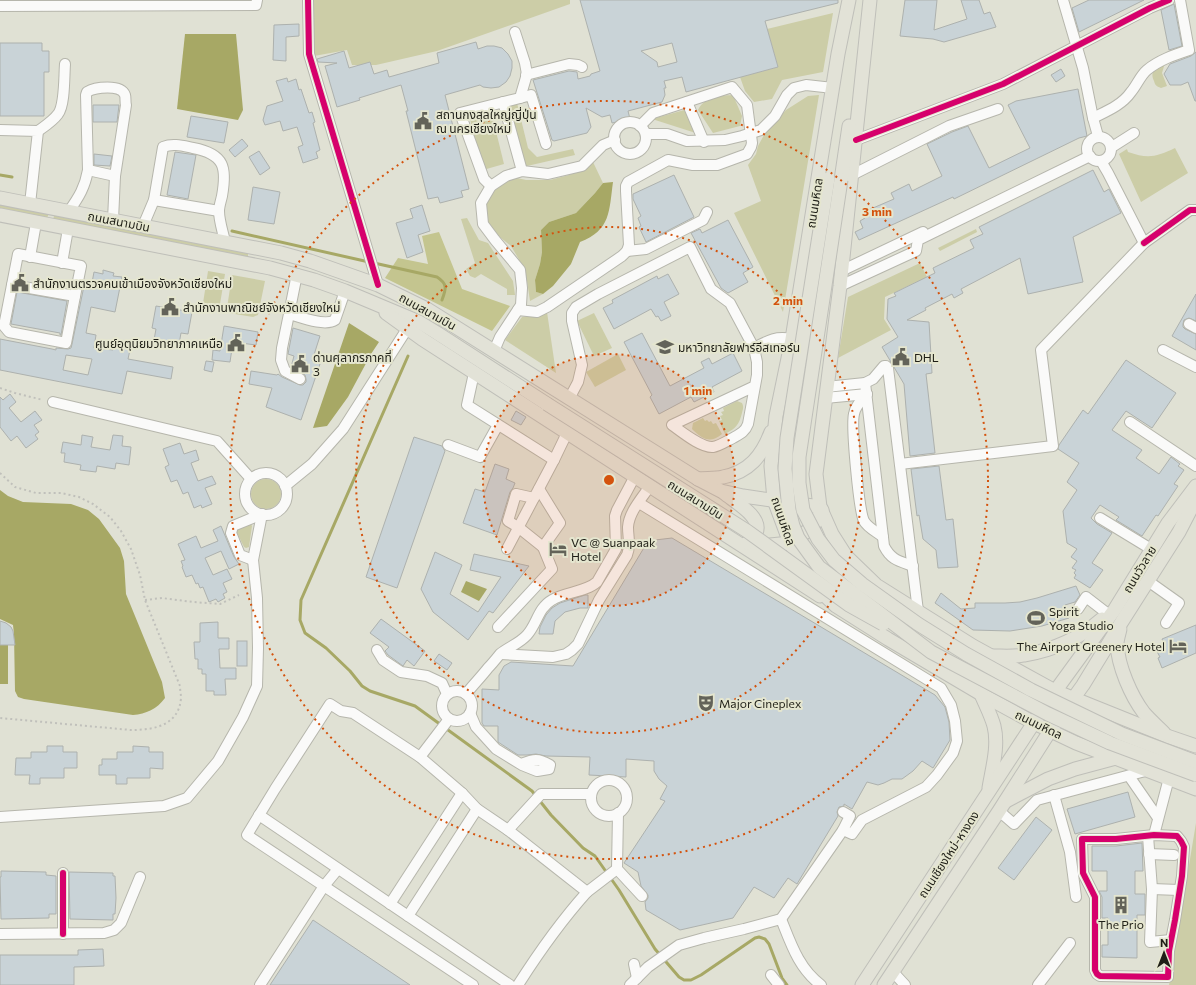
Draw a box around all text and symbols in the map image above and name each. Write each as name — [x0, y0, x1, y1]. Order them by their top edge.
place label: สถานกงสุลใหญ่ญี่ปุ่น ณ นครเชียงใหม่ — [436, 106, 537, 135]
public building icon: สถานกงสุลใหญ่ญี่ปุ่น ณ นครเชียงใหม่ — [413, 111, 433, 131]
street label: ถนนมหิดล — [803, 177, 825, 229]
text: 3 min — [862, 204, 892, 218]
street label: ถนนสนามบิน — [87, 208, 151, 234]
public building icon: สำนักงานตรวจคนเข้าเมืองจังหวัดเชียงใหม่ — [10, 273, 30, 293]
place label: สำนักงานตรวจคนเข้าเมืองจังหวัดเชียงใหม่ — [33, 276, 232, 290]
street label: ถนนสนามบิน — [397, 290, 459, 332]
text: 2 min — [773, 293, 803, 307]
public building icon: สำนักงานพาณิชย์จังหวัดเชียงใหม่ — [160, 297, 180, 317]
place label: สำนักงานพาณิชย์จังหวัดเชียงใหม่ — [183, 300, 340, 314]
public building icon: ศูนย์อุตุนิยมวิทยาภาคเหนือ — [226, 333, 246, 353]
place label: ศูนย์อุตุนิยมวิทยาภาคเหนือ — [95, 336, 223, 351]
school or university icon: มหาวิทยาลัยฟาร์อีสเทอร์น — [655, 337, 675, 357]
place label: มหาวิทยาลัยฟาร์อีสเทอร์น — [678, 340, 800, 354]
public building icon: DHL — [891, 347, 911, 367]
place label: ด่านศุลากรภาคที่ 3 — [313, 349, 392, 378]
place label: DHL — [914, 350, 939, 364]
public building icon: ด่านศุลากรภาคที่ 3 — [290, 354, 310, 374]
text: 1 min — [684, 383, 712, 397]
centre of rings — [602, 473, 616, 487]
street label: ถนนสนามบิน — [666, 476, 726, 522]
street label: ถนนมหิดล — [769, 495, 799, 547]
place label: VC @ Suanpaak Hotel — [571, 535, 656, 563]
hotel icon: VC @ Suanpaak Hotel — [548, 539, 568, 559]
street label: ถนนวัวลาย — [1119, 543, 1159, 595]
place label: Spirit Yoga Studio — [1049, 604, 1114, 632]
sports icon: Spirit Yoga Studio — [1026, 608, 1046, 628]
hotel icon: The Airport Greenery Hotel — [1168, 636, 1188, 656]
place label: The Airport Greenery Hotel — [1017, 639, 1165, 653]
theatre icon: Major Cineplex — [696, 693, 716, 713]
place label: Major Cineplex — [719, 696, 802, 710]
street label: ถนนมหิดล — [1013, 707, 1065, 741]
street label: ถนนเชียงใหม่-หางดง — [915, 808, 981, 900]
building icon: The Prio — [1111, 895, 1131, 915]
place label: The Prio — [1098, 917, 1144, 931]
north arrow — [1144, 933, 1184, 973]
text: N — [1160, 936, 1168, 949]

